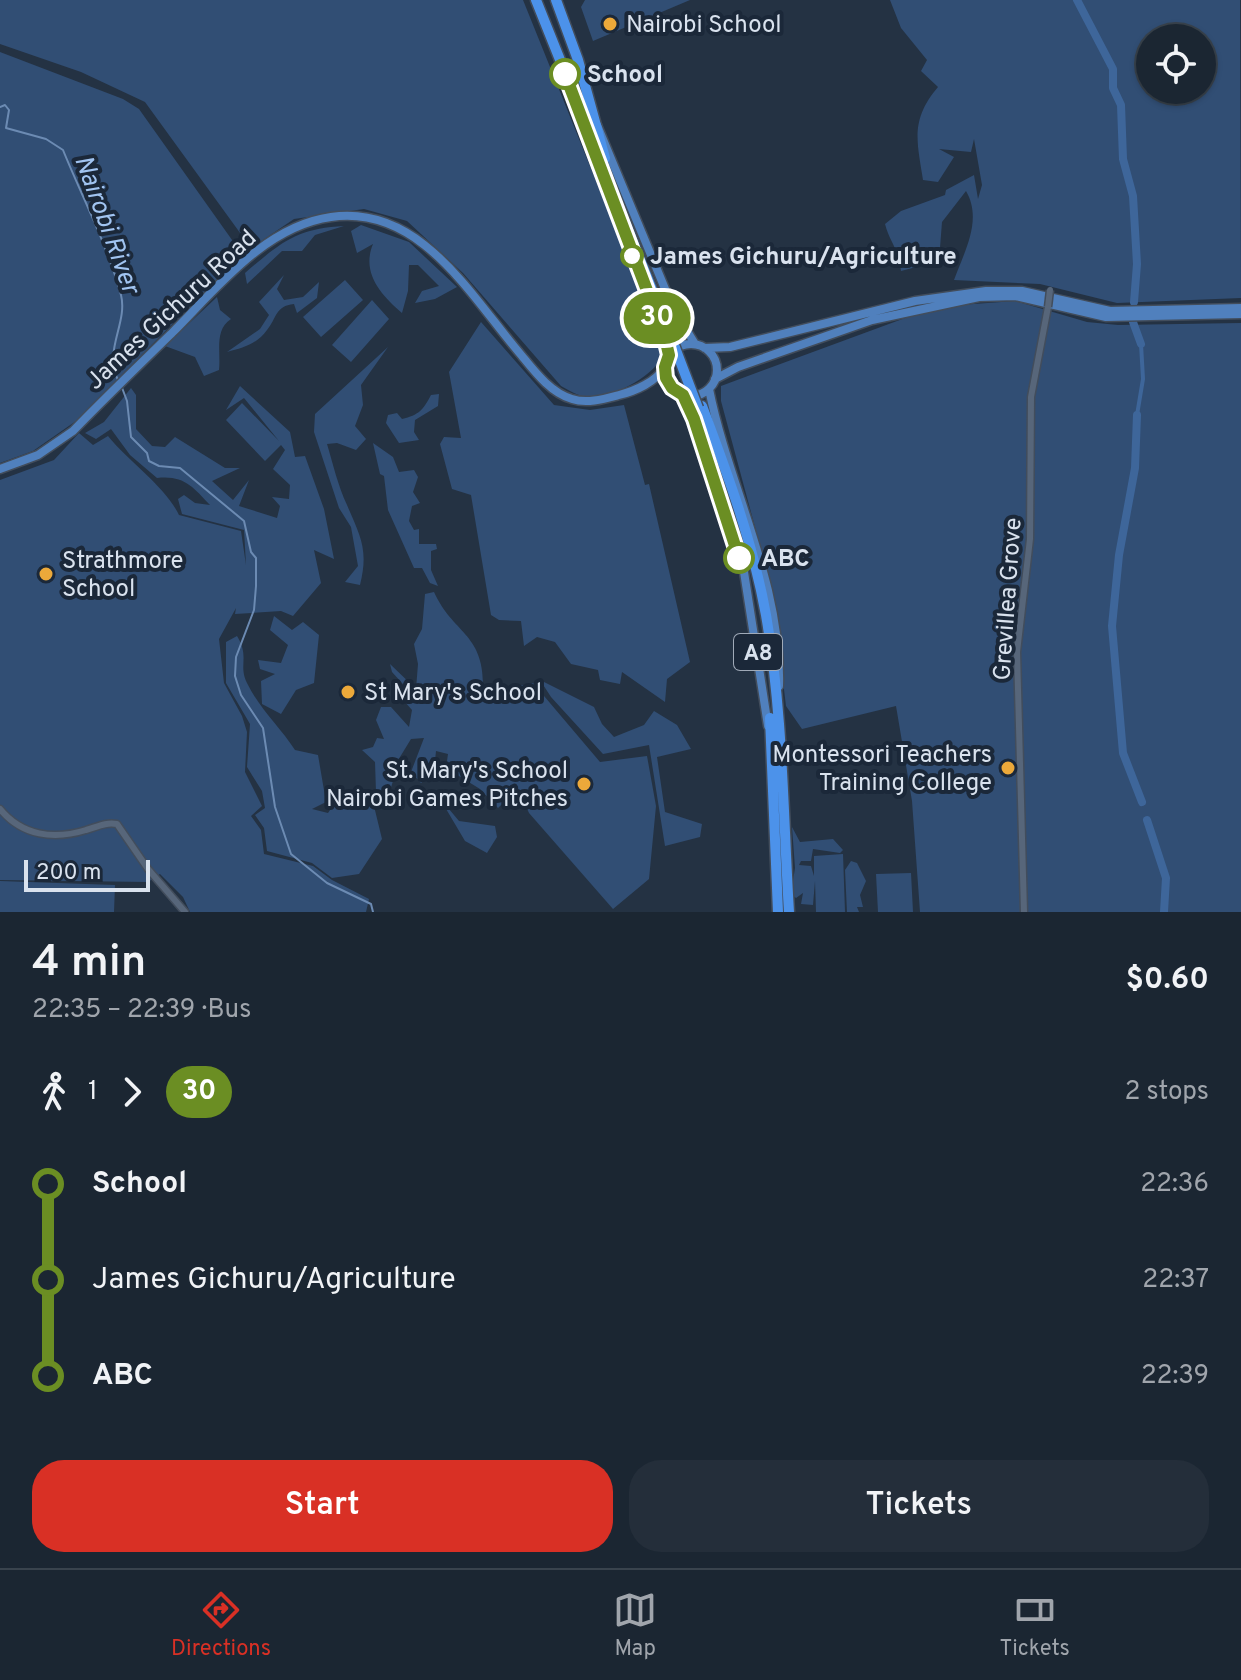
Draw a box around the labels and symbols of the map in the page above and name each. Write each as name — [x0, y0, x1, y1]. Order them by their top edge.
place label: Nairobi School — [626, 11, 782, 41]
marker: Nairobi School — [601, 15, 619, 33]
marker: School — [550, 59, 580, 89]
place label: School — [587, 61, 663, 91]
water label: Nairobi River — [65, 151, 147, 301]
street label: James Gichuru Road — [81, 224, 264, 397]
place label: James Gichuru/Agriculture — [650, 243, 957, 273]
marker: James Gichuru/Agriculture — [621, 245, 643, 267]
line badge: 30 — [621, 292, 693, 344]
street label: Grevillea Grove — [988, 517, 1030, 682]
marker: ABC — [724, 543, 754, 573]
place label: ABC — [761, 545, 810, 575]
place label: Strathmore School — [62, 547, 183, 605]
marker: Strathmore School — [37, 565, 55, 583]
road number: A8 — [734, 634, 782, 670]
place label: St Mary's School — [364, 679, 542, 709]
marker: St Mary's School — [339, 683, 357, 701]
place label: Montessori Teachers Training College — [772, 741, 992, 799]
place label: St. Mary's School Nairobi Games Pitches — [326, 757, 568, 815]
marker: Montessori Teachers Training College — [999, 759, 1017, 777]
marker: St. Mary's School Nairobi Games Pitches — [575, 775, 593, 793]
scale bar — [24, 856, 150, 892]

